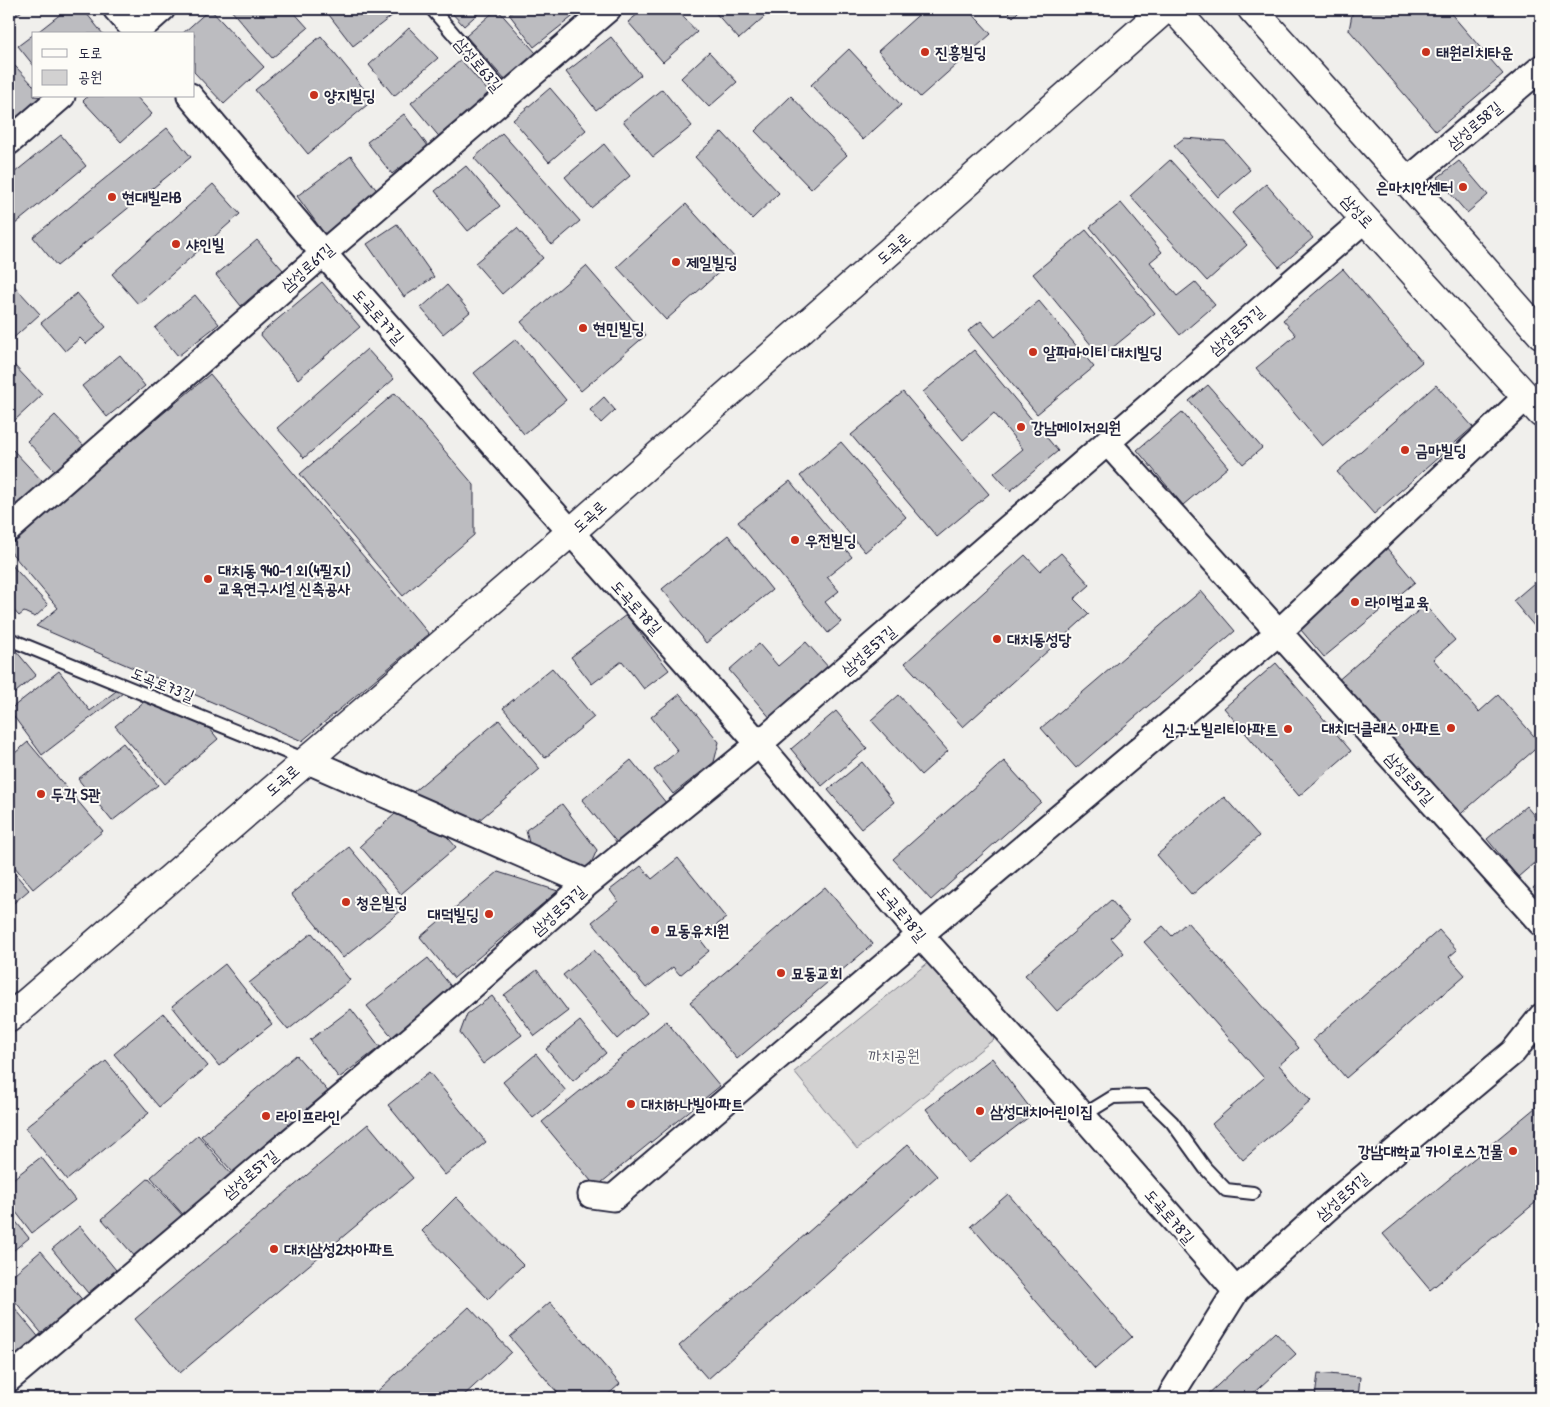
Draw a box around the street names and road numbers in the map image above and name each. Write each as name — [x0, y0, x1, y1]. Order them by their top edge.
street label: 삼성로63길 — [450, 32, 508, 96]
street label: 삼성로58길 — [1442, 96, 1506, 154]
street label: 삼성로 — [1337, 189, 1379, 233]
street label: 도곡로 — [871, 227, 915, 269]
street label: 삼성로61길 — [276, 238, 338, 296]
street label: 도곡로77길 — [348, 284, 410, 348]
street label: 삼성로57길 — [1204, 300, 1268, 360]
street label: 도곡로 — [567, 495, 611, 537]
street label: 도곡로78길 — [607, 575, 667, 639]
street label: 삼성로57길 — [836, 620, 900, 680]
street label: 도곡로73길 — [128, 661, 198, 707]
street label: 삼성로51길 — [1380, 747, 1440, 809]
street label: 도곡로 — [260, 759, 304, 801]
street label: 삼성로57길 — [526, 880, 590, 940]
street label: 도곡로78길 — [872, 881, 932, 946]
street label: 삼성로57길 — [218, 1144, 283, 1204]
street label: 삼성로51길 — [1311, 1167, 1373, 1225]
street label: 도곡로78길 — [1140, 1184, 1200, 1248]

